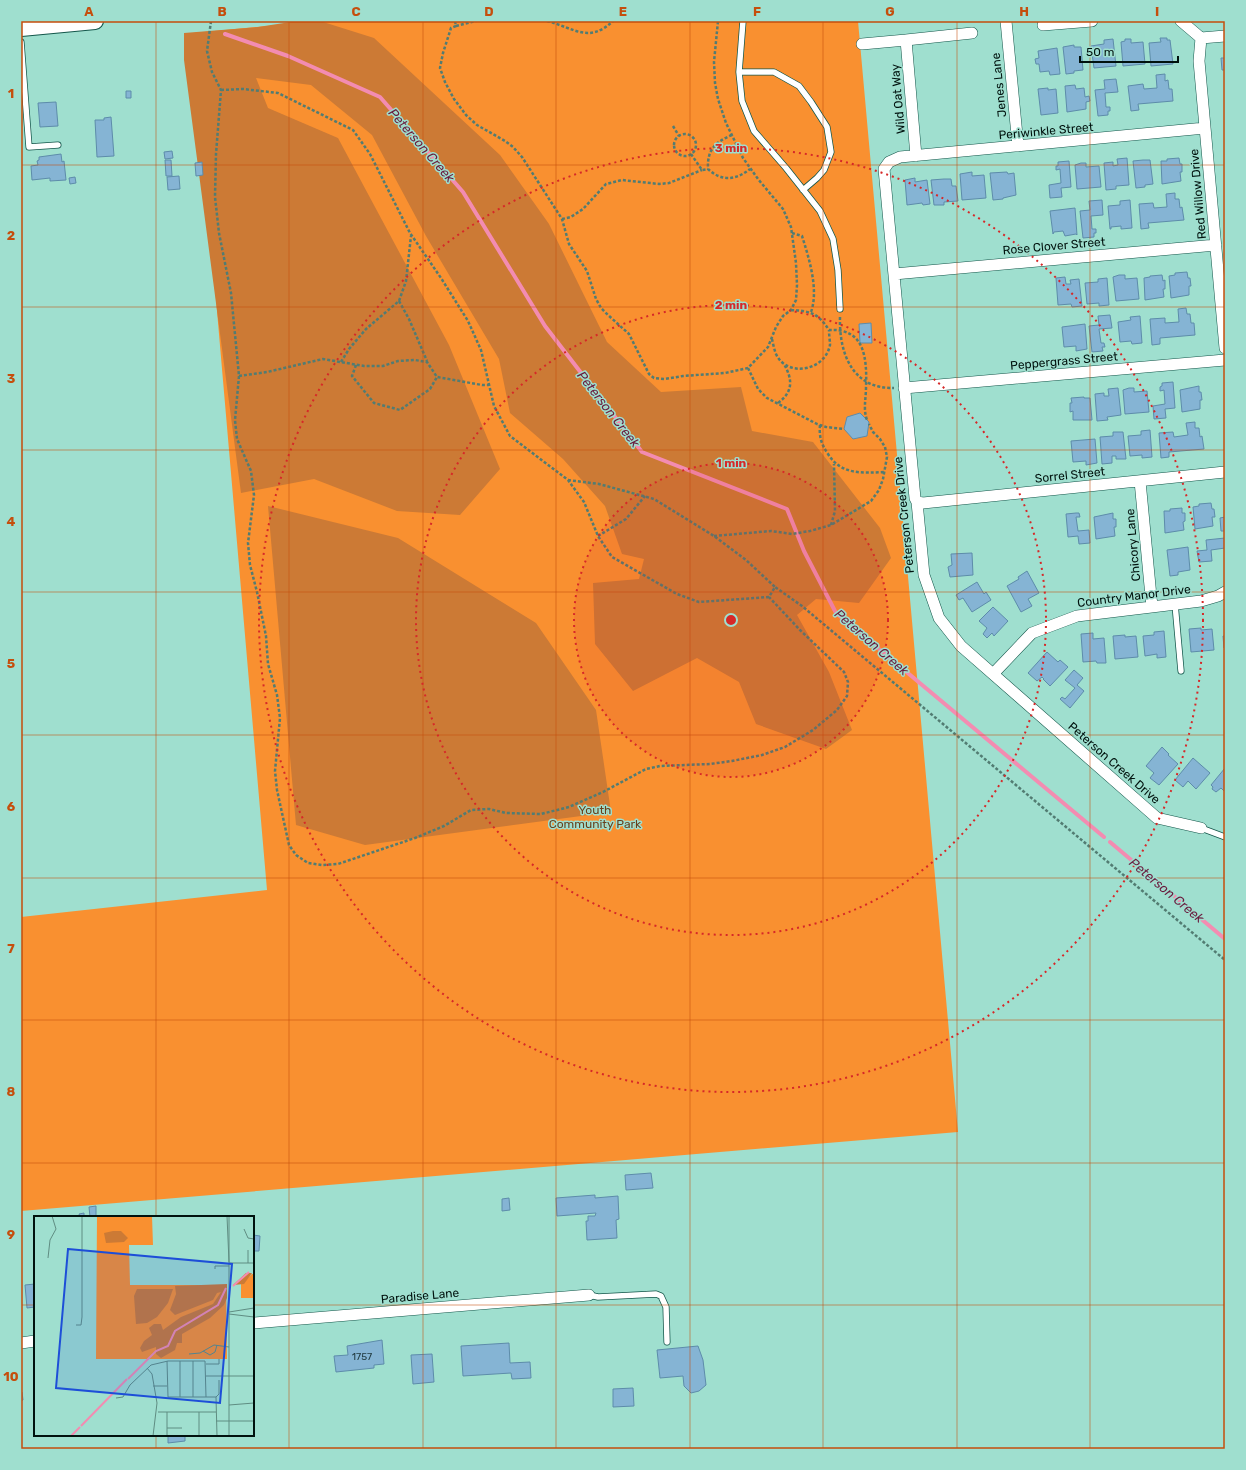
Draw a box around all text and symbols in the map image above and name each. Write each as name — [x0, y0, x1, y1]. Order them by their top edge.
text: A — [84, 4, 94, 19]
text: B — [217, 4, 227, 19]
text: C — [351, 4, 361, 19]
text: D — [484, 4, 494, 19]
text: E — [619, 4, 627, 19]
text: F — [753, 4, 761, 19]
text: G — [885, 4, 895, 19]
text: H — [1019, 4, 1029, 19]
text: I — [1155, 4, 1159, 19]
scale bar — [1080, 38, 1178, 64]
text: 50 m — [1086, 45, 1114, 59]
street label: Jenes Lane — [989, 52, 1009, 118]
street label: Wild Oat Way — [888, 63, 908, 135]
text: 1 — [8, 86, 14, 101]
water label: Peterson Creek — [386, 105, 458, 185]
street label: Periwinkle Street — [998, 120, 1094, 142]
text: 3 min — [715, 141, 748, 155]
street label: Red Willow Drive — [1187, 148, 1209, 240]
text: 2 — [7, 228, 15, 243]
street label: Rose Clover Street — [1002, 235, 1106, 257]
text: 2 min — [715, 298, 748, 312]
street label: Peppergrass Street — [1010, 349, 1119, 373]
water label: Peterson Creek — [574, 368, 643, 451]
text: 3 — [7, 371, 16, 386]
text: 1 min — [716, 456, 747, 470]
street label: Peterson Creek Drive — [891, 456, 917, 574]
street label: Sorrel Street — [1034, 464, 1106, 486]
street label: Chicory Lane — [1123, 508, 1143, 582]
text: 4 — [7, 514, 16, 529]
street label: Country Manor Drive — [1076, 582, 1192, 610]
water label: Peterson Creek — [832, 606, 912, 679]
centre of rings — [724, 613, 738, 627]
text: 5 — [7, 656, 15, 671]
street label: Peterson Creek Drive — [1065, 719, 1163, 807]
text: 6 — [7, 799, 16, 814]
park label: Youth Community Park — [549, 803, 642, 831]
water label: Peterson Creek — [1126, 855, 1207, 926]
text: 7 — [7, 941, 15, 956]
text: 8 — [7, 1084, 16, 1099]
inset map — [34, 1216, 254, 1436]
text: 9 — [7, 1227, 15, 1242]
street label: Paradise Lane — [380, 1286, 460, 1306]
house number: 1757 — [352, 1351, 372, 1363]
text: 10 — [3, 1369, 19, 1384]

